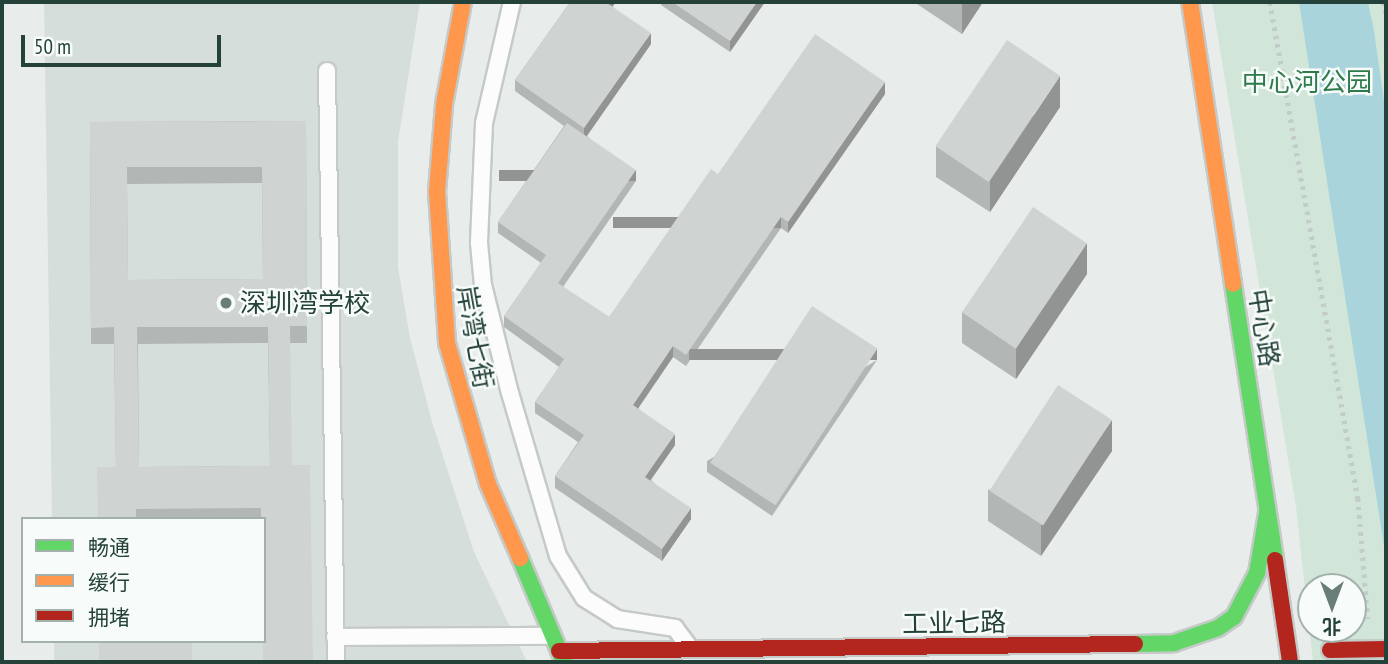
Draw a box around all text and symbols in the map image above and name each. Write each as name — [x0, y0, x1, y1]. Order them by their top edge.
scale bar — [24, 21, 224, 65]
text: 50 m — [34, 33, 71, 60]
park label: 中心河公园 — [1242, 66, 1372, 98]
street label: 岸湾七街 — [451, 283, 499, 391]
place label: 深圳湾学校 — [240, 287, 370, 319]
street label: 中心路 — [1242, 287, 1286, 369]
marker: 深圳湾学校 — [218, 295, 234, 311]
legend — [21, 517, 266, 643]
text: 畅通 — [88, 534, 130, 561]
text: 缓行 — [88, 569, 130, 596]
north arrow — [1297, 573, 1367, 643]
text: 拥堵 — [88, 604, 130, 631]
street label: 工业七路 — [902, 606, 1006, 640]
text: 北 — [1323, 615, 1342, 639]

